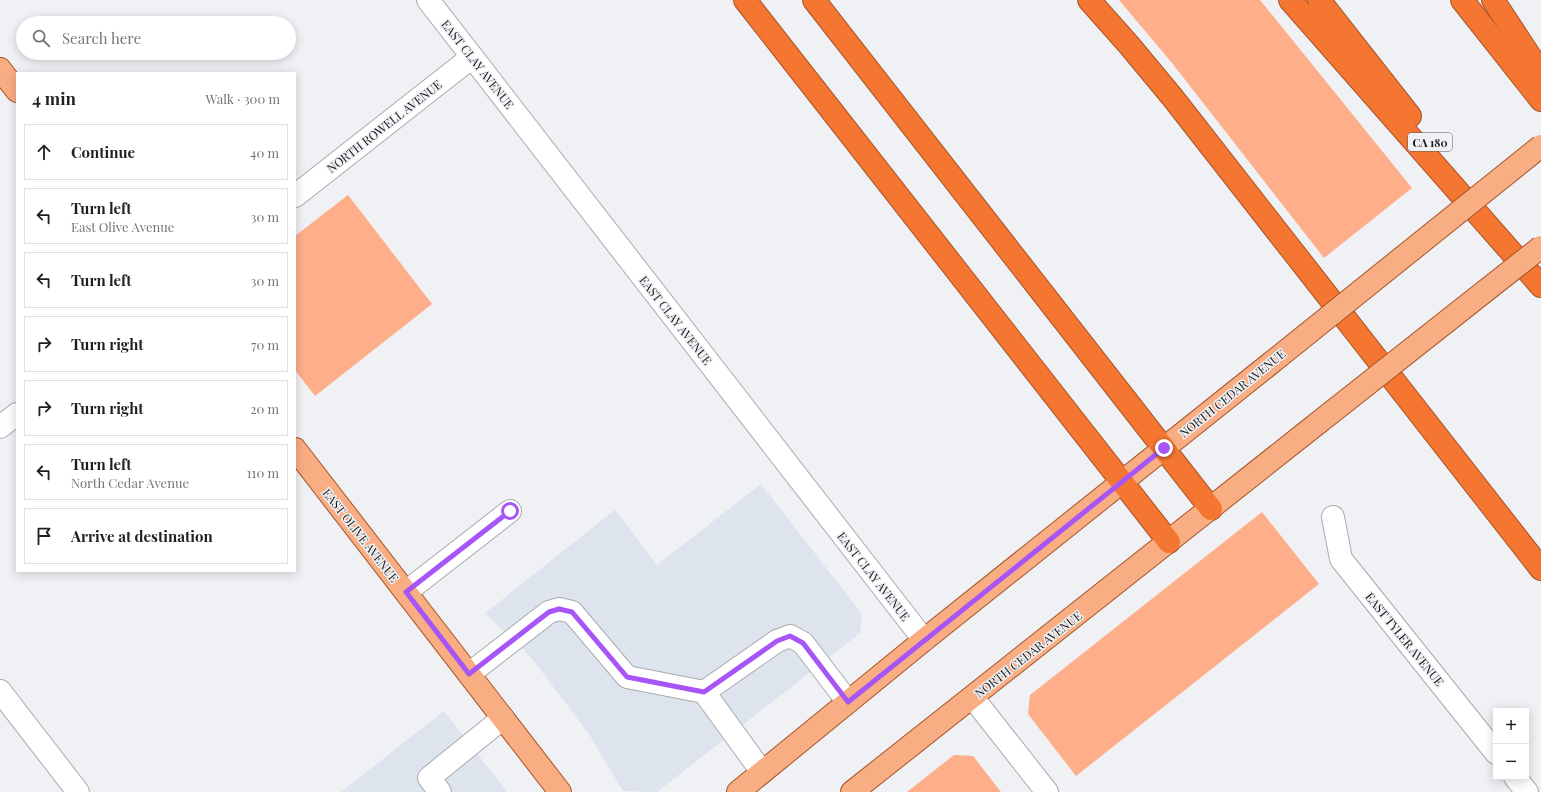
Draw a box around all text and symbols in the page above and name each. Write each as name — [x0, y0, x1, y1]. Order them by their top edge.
search box — [16, 16, 296, 60]
street label: EAST CLAY AVENUE — [438, 16, 518, 112]
icon: search — [30, 27, 52, 49]
text: Search here — [62, 28, 141, 48]
street label: NORTH ROWELL AVENUE — [323, 76, 445, 176]
text: 4 min — [32, 87, 76, 109]
text: Walk · 300 m — [206, 90, 280, 107]
road number: CA 180 — [1408, 133, 1452, 151]
icon: ahead — [33, 141, 55, 163]
text: Continue — [71, 142, 135, 162]
text: 40 m — [250, 144, 279, 161]
text: Turn left — [71, 198, 132, 218]
icon: left — [33, 205, 55, 227]
text: 30 m — [251, 208, 279, 225]
text: East Olive Avenue — [71, 218, 174, 235]
icon: left — [33, 269, 55, 291]
text: Turn left — [71, 270, 132, 290]
text: 30 m — [251, 272, 279, 289]
street label: EAST CLAY AVENUE — [636, 272, 716, 368]
icon: right — [33, 333, 55, 355]
text: Turn right — [71, 334, 144, 354]
text: 70 m — [251, 336, 279, 353]
street label: NORTH CEDAR AVENUE — [1176, 345, 1288, 441]
icon: right — [33, 397, 55, 419]
text: Turn right — [71, 398, 144, 418]
text: 20 m — [250, 400, 279, 417]
route end — [1155, 439, 1173, 457]
text: Turn left — [71, 454, 132, 474]
icon: left — [33, 461, 55, 483]
text: 110 m — [247, 464, 279, 481]
text: North Cedar Avenue — [71, 474, 189, 491]
street label: EAST OLIVE AVENUE — [319, 485, 403, 585]
route start — [501, 502, 519, 520]
icon: arrive — [33, 525, 55, 547]
text: Arrive at destination — [71, 526, 213, 546]
street label: EAST CLAY AVENUE — [834, 528, 914, 624]
street label: EAST TYLER AVENUE — [1362, 589, 1448, 689]
street label: NORTH CEDAR AVENUE — [971, 607, 1085, 701]
map controls — [1493, 708, 1529, 780]
button: + — [1493, 708, 1529, 744]
button: − — [1493, 744, 1529, 780]

